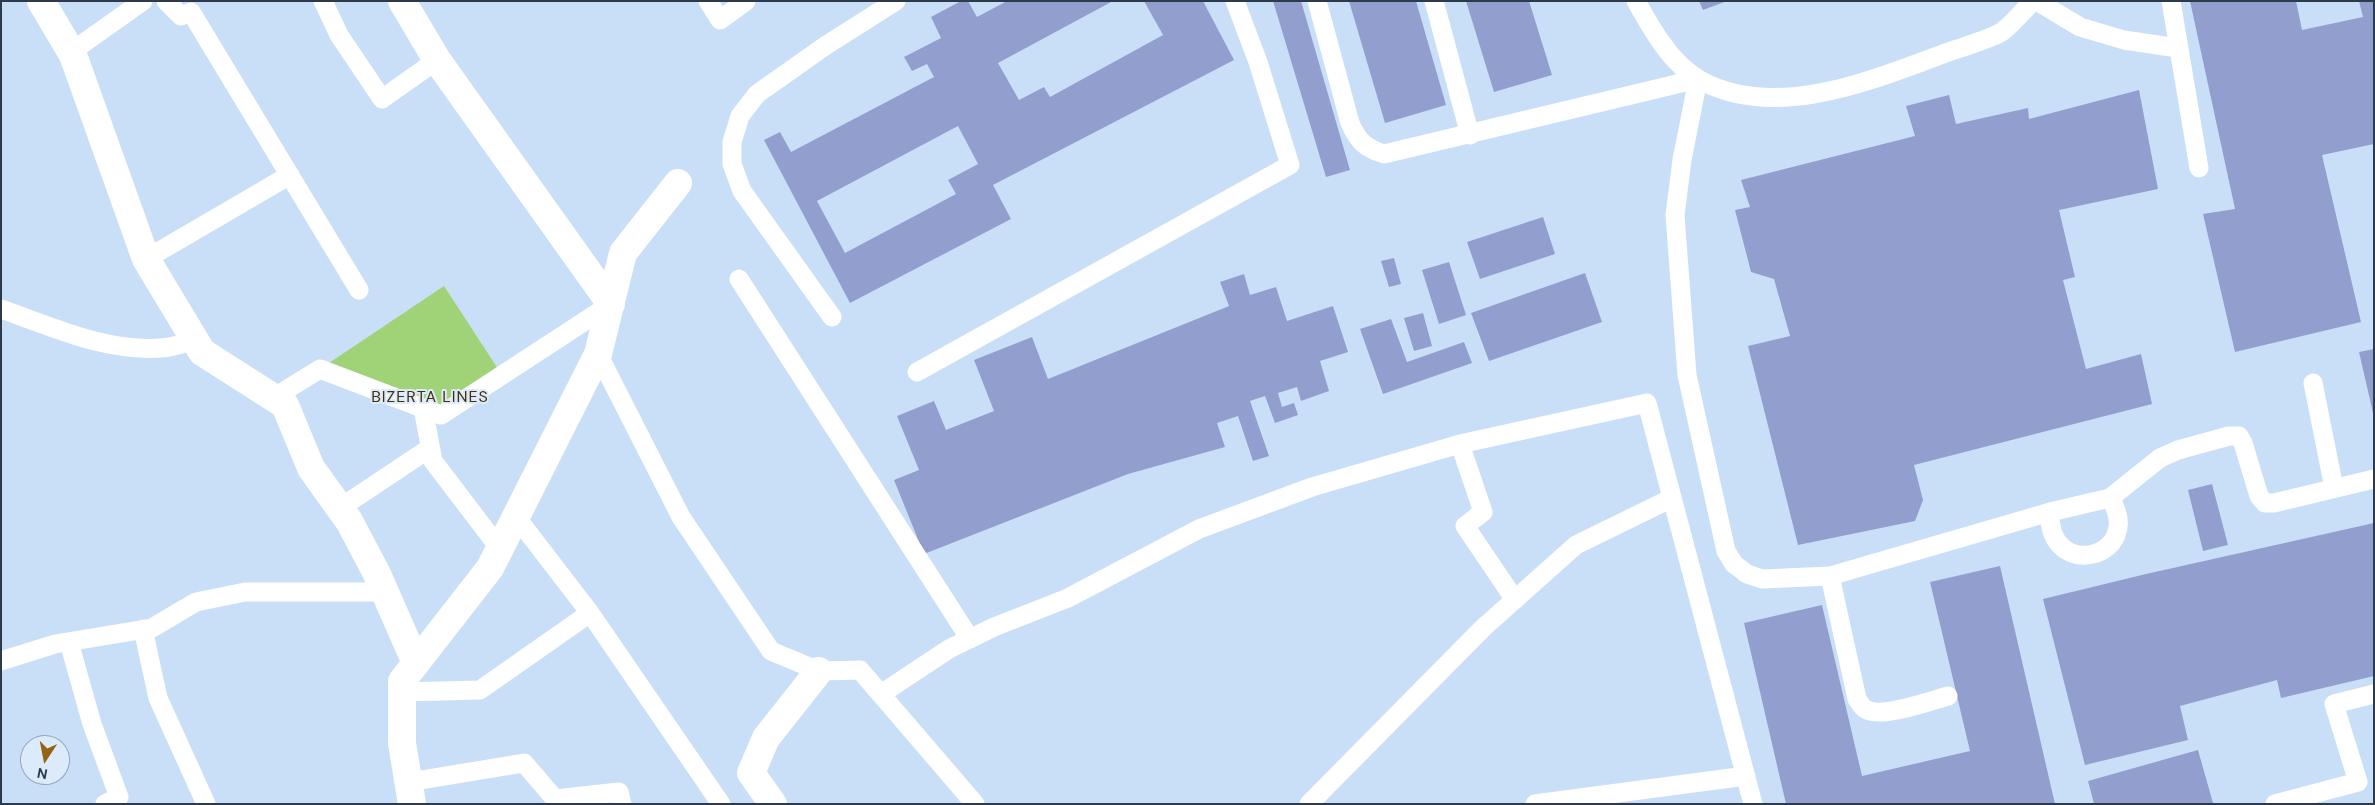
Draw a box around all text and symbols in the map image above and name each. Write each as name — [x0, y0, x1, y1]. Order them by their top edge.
district label: BIZERTA LINES — [370, 388, 490, 408]
north arrow — [20, 735, 70, 785]
text: N — [36, 764, 49, 784]

